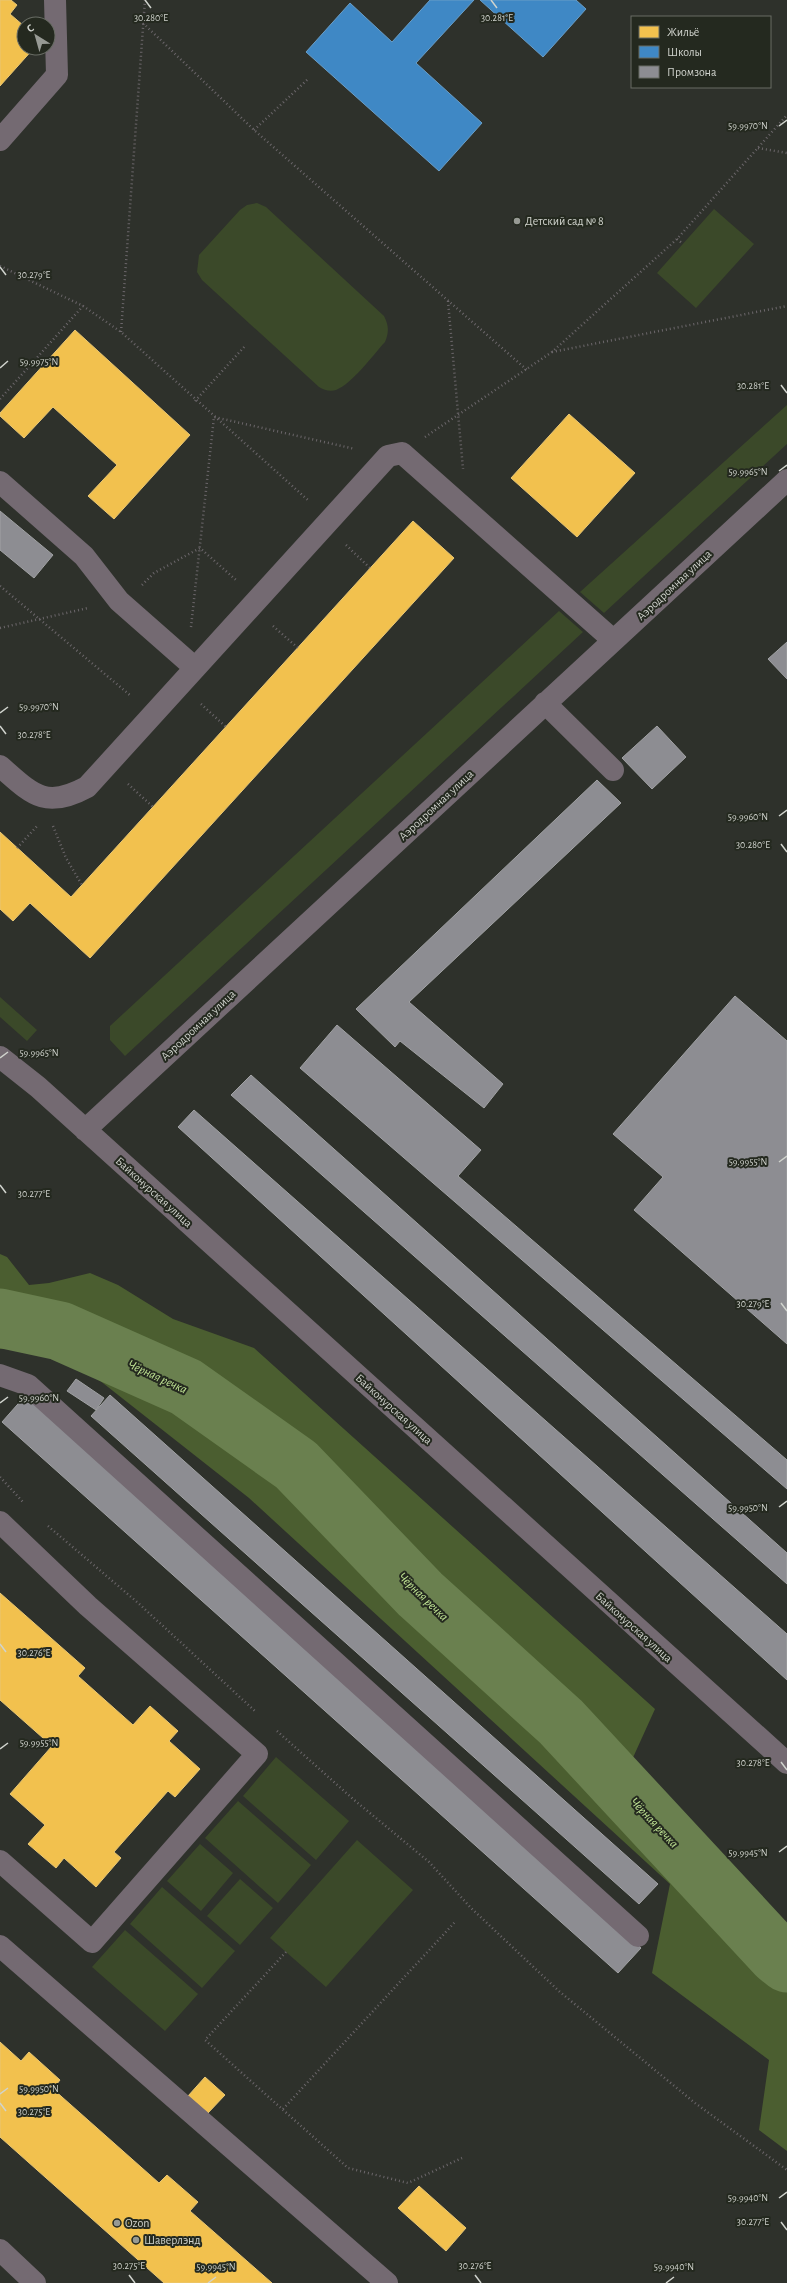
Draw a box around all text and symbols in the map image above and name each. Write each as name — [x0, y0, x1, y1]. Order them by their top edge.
text: 30.280°E — [134, 13, 168, 23]
text: 30.281°E — [481, 13, 513, 23]
north arrow — [16, 16, 56, 56]
legend — [631, 16, 771, 88]
text: С — [25, 22, 36, 35]
text: Жильё — [667, 26, 699, 38]
text: Школы — [667, 46, 702, 58]
text: Промзона — [667, 66, 717, 78]
text: 59.9970°N — [728, 121, 768, 131]
place label: Детский сад № 8 — [525, 215, 604, 227]
marker: Детский сад № 8 — [512, 216, 522, 226]
text: 30.279°E — [18, 270, 51, 280]
text: 59.9975°N — [20, 357, 58, 367]
text: 30.281°E — [737, 381, 769, 391]
text: 59.9965°N — [728, 467, 768, 477]
street label: Аэродромная улица — [634, 547, 715, 623]
text: 59.9970°N — [19, 702, 59, 712]
text: 30.278°E — [18, 730, 51, 740]
street label: Аэродромная улица — [396, 767, 477, 843]
text: 59.9960°N — [728, 812, 768, 822]
text: 30.280°E — [736, 840, 770, 850]
street label: Аэродромная улица — [158, 987, 239, 1063]
text: 59.9965°N — [19, 1048, 59, 1058]
street label: Байконурская улица — [113, 1155, 195, 1230]
text: 59.9955°N — [729, 1157, 767, 1167]
text: 30.277°E — [18, 1189, 50, 1199]
text: 30.279°E — [737, 1299, 770, 1309]
water label: Чёрная речка — [126, 1358, 189, 1397]
street label: Байконурская улица — [353, 1372, 435, 1447]
text: 59.9960°N — [19, 1393, 59, 1403]
text: 59.9950°N — [728, 1503, 768, 1513]
water label: Чёрная речка — [396, 1570, 451, 1624]
street label: Байконурская улица — [593, 1590, 675, 1665]
text: 30.276°E — [18, 1648, 51, 1658]
text: 59.9955°N — [20, 1738, 58, 1748]
text: 30.278°E — [737, 1758, 770, 1768]
water label: Чёрная речка — [627, 1795, 681, 1851]
text: 59.9945°N — [728, 1848, 768, 1858]
text: 59.9950°N — [19, 2084, 59, 2094]
text: 30.275°E — [18, 2107, 50, 2117]
text: 59.9940°N — [728, 2193, 768, 2203]
place label: Ozon — [125, 2217, 149, 2229]
text: 30.277°E — [737, 2217, 769, 2227]
marker: Ozon — [112, 2218, 122, 2228]
place label: Шаверлэнд — [144, 2234, 201, 2246]
marker: Шаверлэнд — [131, 2235, 141, 2245]
text: 30.275°E — [113, 2261, 145, 2271]
text: 30.276°E — [459, 2261, 492, 2271]
text: 59.9945°N — [196, 2262, 236, 2272]
text: 59.9940°N — [654, 2262, 694, 2272]

